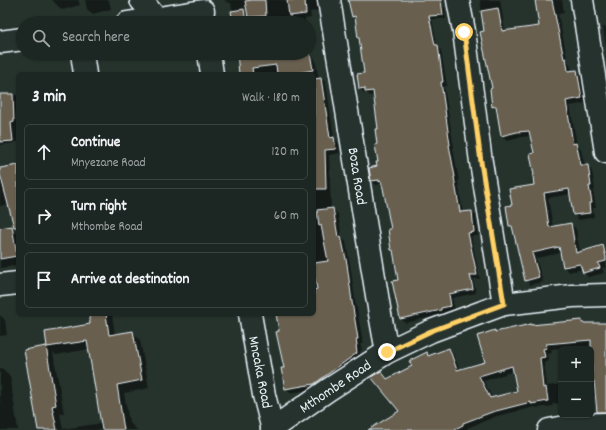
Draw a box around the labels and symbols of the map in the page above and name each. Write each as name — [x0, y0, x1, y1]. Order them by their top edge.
route start — [455, 23, 473, 41]
street label: Boza Road — [341, 146, 371, 207]
street label: Mncaka Road — [241, 334, 277, 411]
route end — [378, 343, 396, 361]
street label: Mthombe Road — [296, 355, 377, 420]

